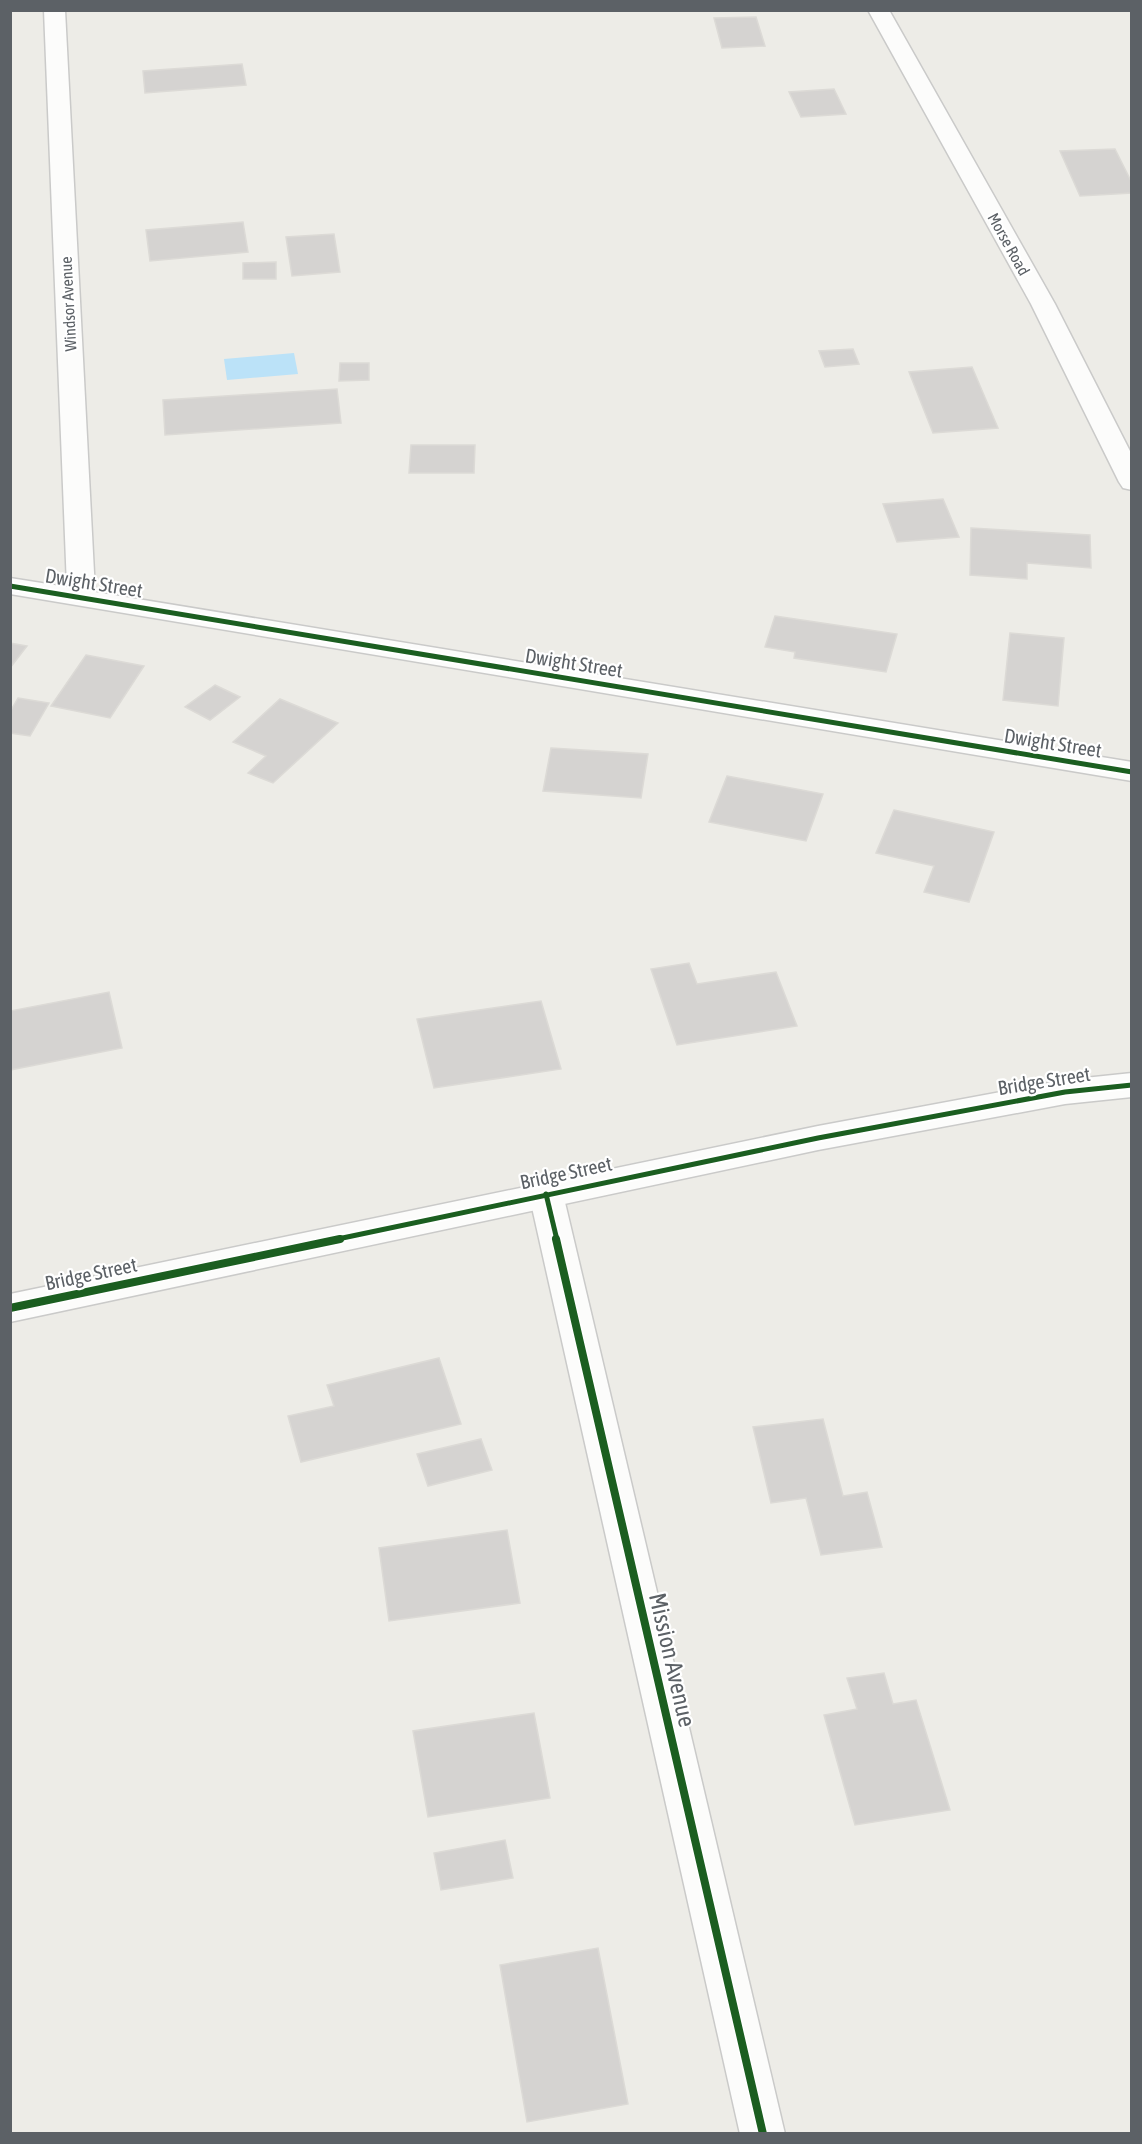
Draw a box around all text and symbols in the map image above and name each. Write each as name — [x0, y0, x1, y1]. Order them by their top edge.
street label: Morse Road — [984, 210, 1034, 278]
street label: Windsor Avenue — [57, 256, 79, 352]
street label: Dwight Street — [44, 563, 145, 602]
street label: Dwight Street — [524, 643, 625, 682]
street label: Dwight Street — [1003, 723, 1104, 762]
street label: Bridge Street — [996, 1062, 1092, 1099]
street label: Bridge Street — [518, 1152, 614, 1193]
street label: Bridge Street — [43, 1253, 139, 1294]
street label: Mission Avenue — [644, 1590, 701, 1730]

